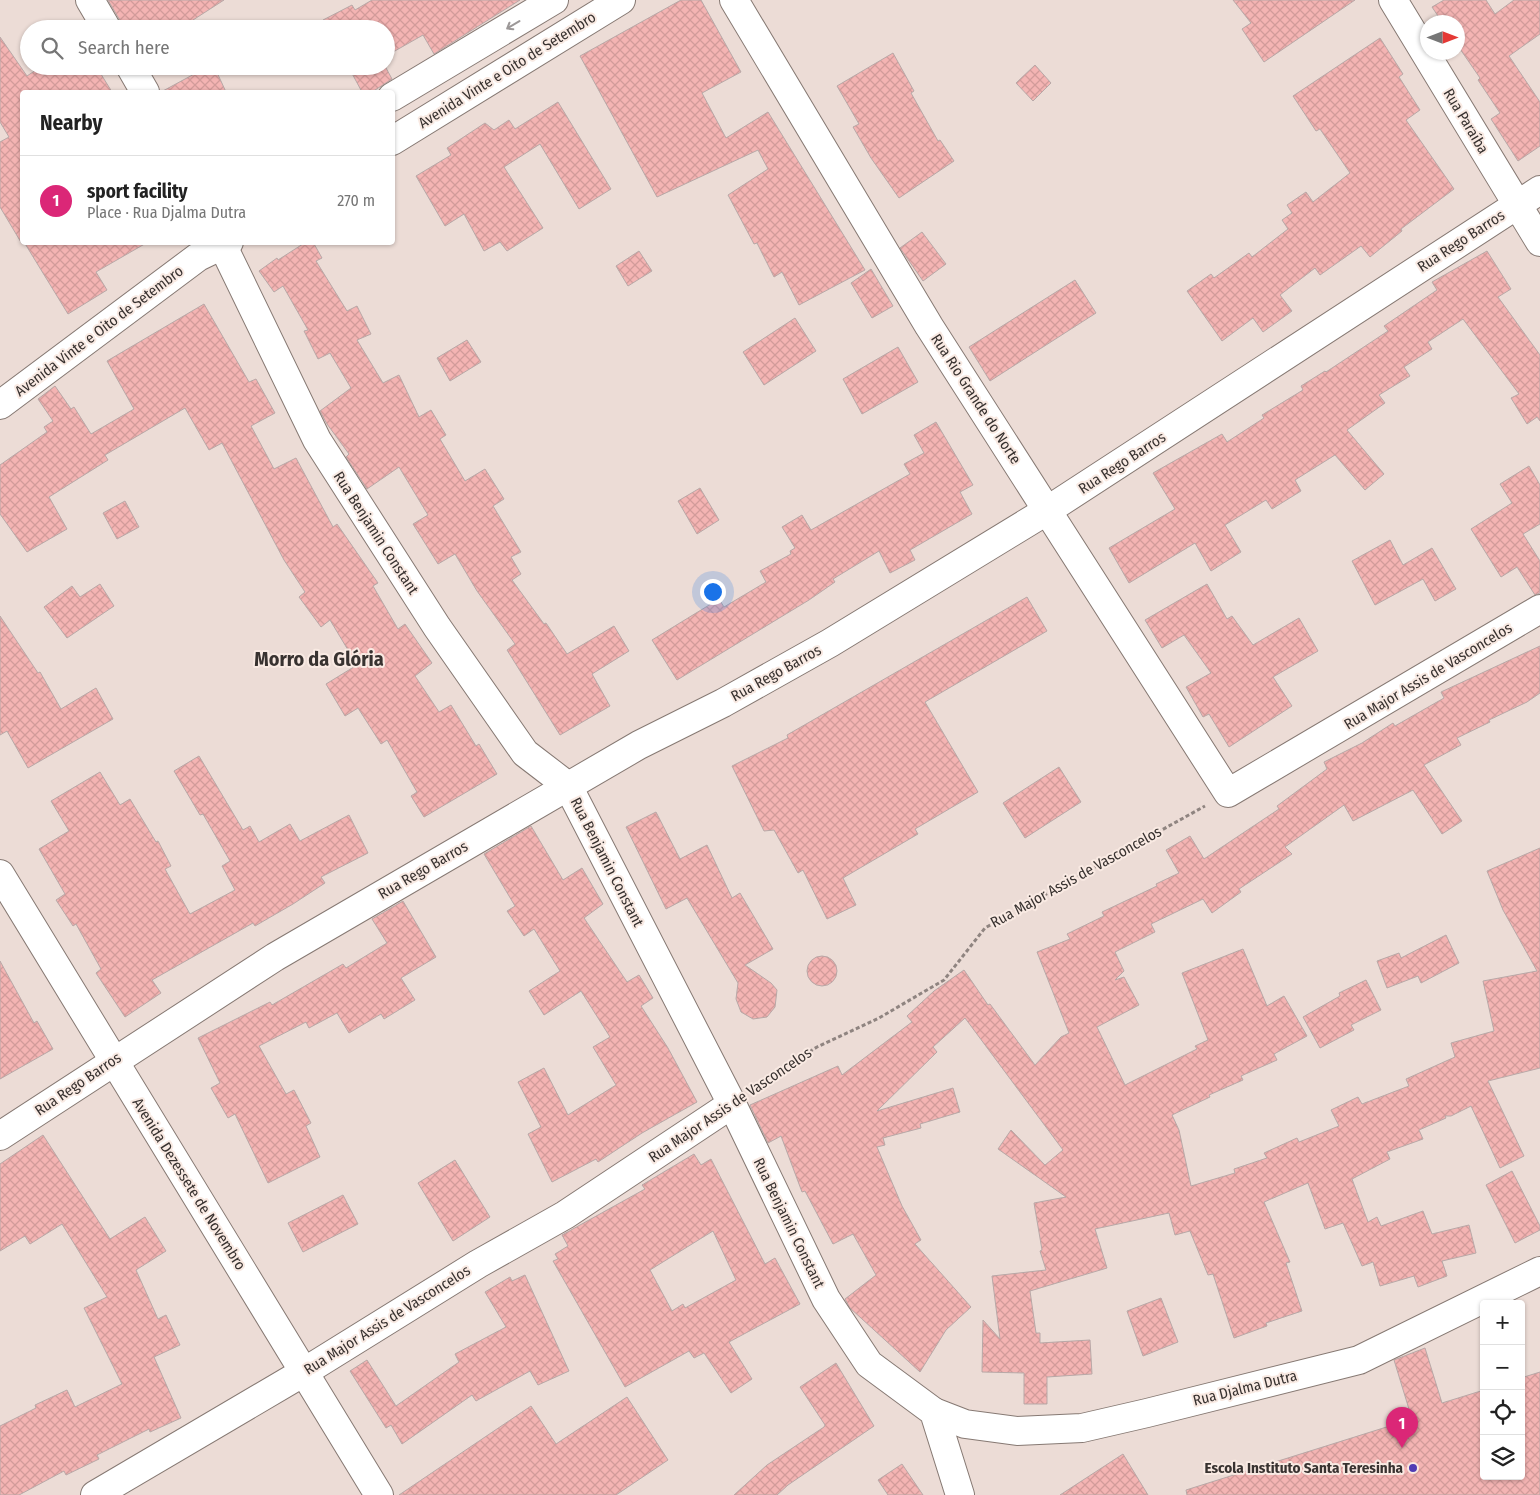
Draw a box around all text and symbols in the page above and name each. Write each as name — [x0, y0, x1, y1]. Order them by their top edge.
street label: Avenida Vinte e Oito de Setembro — [415, 8, 599, 132]
north arrow — [1420, 15, 1465, 60]
search box — [20, 20, 395, 75]
one-way arrow — [506, 21, 520, 31]
icon: search — [38, 34, 66, 62]
text: Search here — [78, 36, 170, 59]
street label: Rua Paraíba — [1440, 85, 1492, 157]
text: Nearby — [40, 110, 102, 136]
text: sport facility — [87, 180, 188, 203]
text: 1 — [53, 191, 59, 210]
text: 270 m — [337, 191, 375, 210]
text: Place · Rua Djalma Dutra — [87, 203, 246, 222]
street label: Rua Rego Barros — [1414, 206, 1508, 276]
street label: Avenida Vinte e Oito de Setembro — [11, 262, 187, 400]
street label: Rua Rio Grande do Norte — [927, 331, 1025, 467]
street label: Rua Rego Barros — [1075, 428, 1169, 498]
street label: Rua Benjamin Constant — [330, 468, 422, 598]
your location — [700, 579, 726, 605]
street label: Rua Major Assis de Vasconcelos — [1341, 619, 1515, 733]
street label: Rua Rego Barros — [728, 641, 824, 705]
district label: Morro da Glória — [254, 647, 384, 671]
street label: Rua Benjamin Constant — [567, 794, 647, 930]
street label: Rua Major Assis de Vasconcelos — [987, 822, 1165, 932]
street label: Rua Rego Barros — [375, 837, 471, 903]
street label: Rua Major Assis de Vasconcelos — [645, 1044, 815, 1166]
street label: Rua Rego Barros — [31, 1048, 125, 1120]
street label: Avenida Dezessete de Novembro — [128, 1095, 250, 1273]
street label: Rua Benjamin Constant — [750, 1155, 828, 1291]
street label: Rua Major Assis de Vasconcelos — [300, 1261, 474, 1379]
map controls — [1480, 1300, 1525, 1480]
button: + — [1480, 1300, 1525, 1345]
button: − — [1480, 1345, 1525, 1390]
street label: Rua Djalma Dutra — [1191, 1366, 1299, 1410]
button: locate — [1480, 1390, 1525, 1435]
pin: 1 — [1386, 1407, 1418, 1448]
button: layers — [1480, 1435, 1525, 1480]
place label: Escola Instituto Santa Teresinha — [1204, 1459, 1404, 1477]
marker: Escola Instituto Santa Teresinha — [1407, 1462, 1419, 1474]

